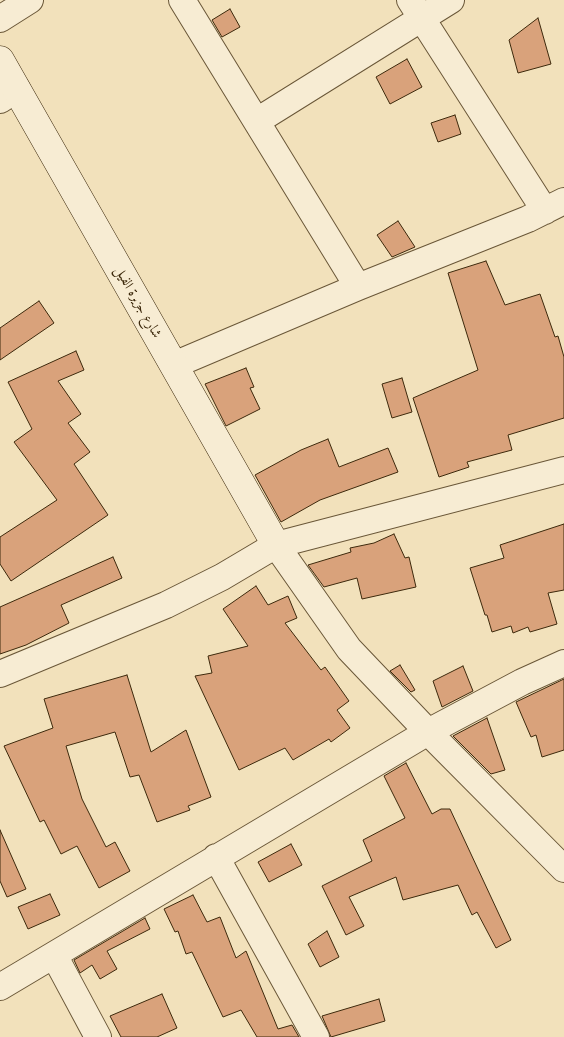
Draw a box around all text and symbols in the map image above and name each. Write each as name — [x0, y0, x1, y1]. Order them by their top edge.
street label: شارع جزيرة الفيل — [111, 263, 165, 341]

